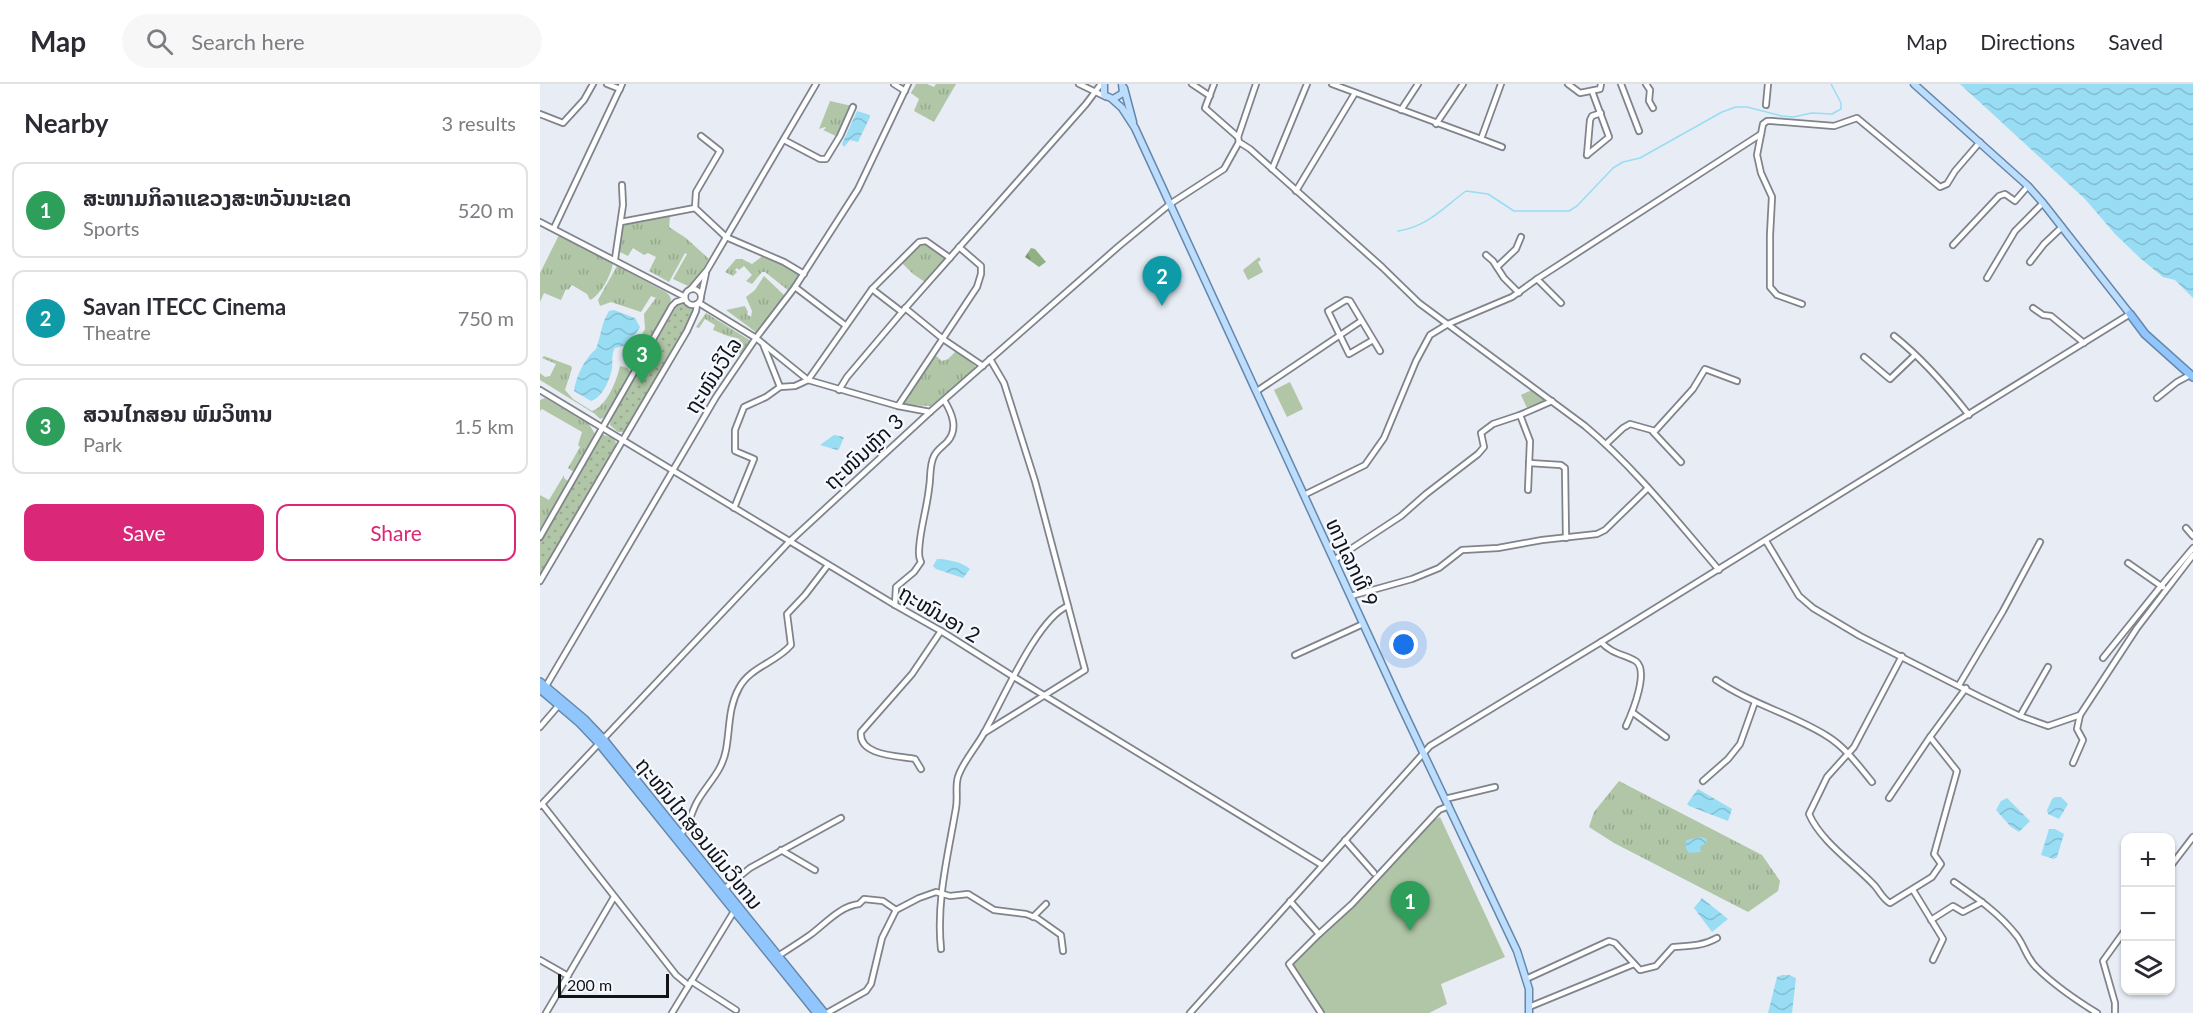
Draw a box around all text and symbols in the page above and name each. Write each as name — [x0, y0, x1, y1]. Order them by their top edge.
search box — [122, 14, 542, 68]
text: Map — [30, 24, 86, 58]
icon: search — [143, 25, 176, 58]
text: Search here — [191, 28, 305, 55]
text: Map — [1906, 29, 1947, 54]
text: Directions — [1980, 29, 2075, 54]
text: Saved — [2108, 29, 2163, 54]
text: Nearby — [24, 107, 109, 139]
text: 3 results — [441, 111, 516, 135]
text: ສະໜາມກິລາແຂວງສະຫວັນນະເຂດ — [83, 184, 351, 211]
text: 1 — [40, 198, 51, 222]
text: 520 m — [458, 198, 514, 222]
text: Sports — [83, 216, 139, 240]
pin: 2 — [1142, 256, 1182, 306]
text: Savan ITECC Cinema — [83, 293, 286, 320]
text: 2 — [40, 306, 51, 330]
text: 750 m — [458, 306, 514, 330]
text: Theatre — [83, 320, 151, 344]
street label: ຖະໜົນວິໄລ — [678, 332, 746, 418]
pin: 3 — [622, 334, 662, 384]
text: ສວນໄກສອນ ພົມວິຫານ — [83, 400, 272, 427]
street label: ຖະໜົນຫຼັກ 3 — [818, 408, 909, 495]
text: 3 — [40, 414, 51, 438]
text: 1.5 km — [454, 414, 514, 438]
text: Park — [83, 432, 122, 456]
button: Save — [24, 504, 264, 561]
button: Share — [276, 504, 516, 561]
street label: ທາງເລກທີ 9 — [1322, 514, 1384, 610]
street label: ຖະໜົນອາ 2 — [895, 579, 985, 647]
your location — [1389, 630, 1418, 659]
street label: ຖະໜົນໄກສອນພົມວິຫານ — [631, 752, 769, 914]
map controls — [2121, 833, 2175, 995]
button: + — [2121, 833, 2175, 887]
pin: 1 — [1390, 882, 1430, 931]
button: − — [2121, 887, 2175, 941]
button: layers — [2121, 941, 2175, 995]
scale bar — [558, 971, 669, 998]
text: 200 m — [567, 975, 612, 994]

